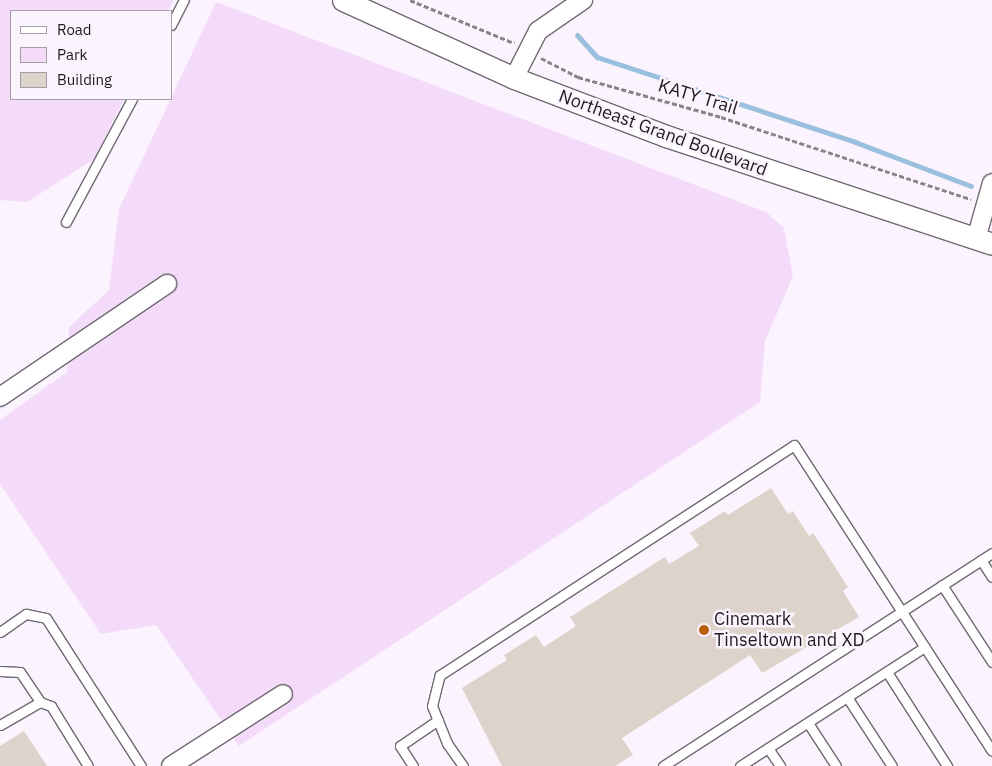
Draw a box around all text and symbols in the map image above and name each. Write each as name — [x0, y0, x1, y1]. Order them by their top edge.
legend — [10, 10, 172, 100]
text: Road — [57, 20, 92, 39]
text: Park — [57, 45, 87, 64]
text: Building — [57, 70, 112, 89]
street label: KATY Trail — [656, 75, 740, 119]
street label: Northeast Grand Boulevard — [556, 85, 770, 181]
place label: Cinemark Tinseltown and XD — [714, 609, 865, 652]
marker: Cinemark Tinseltown and XD — [698, 624, 710, 636]

